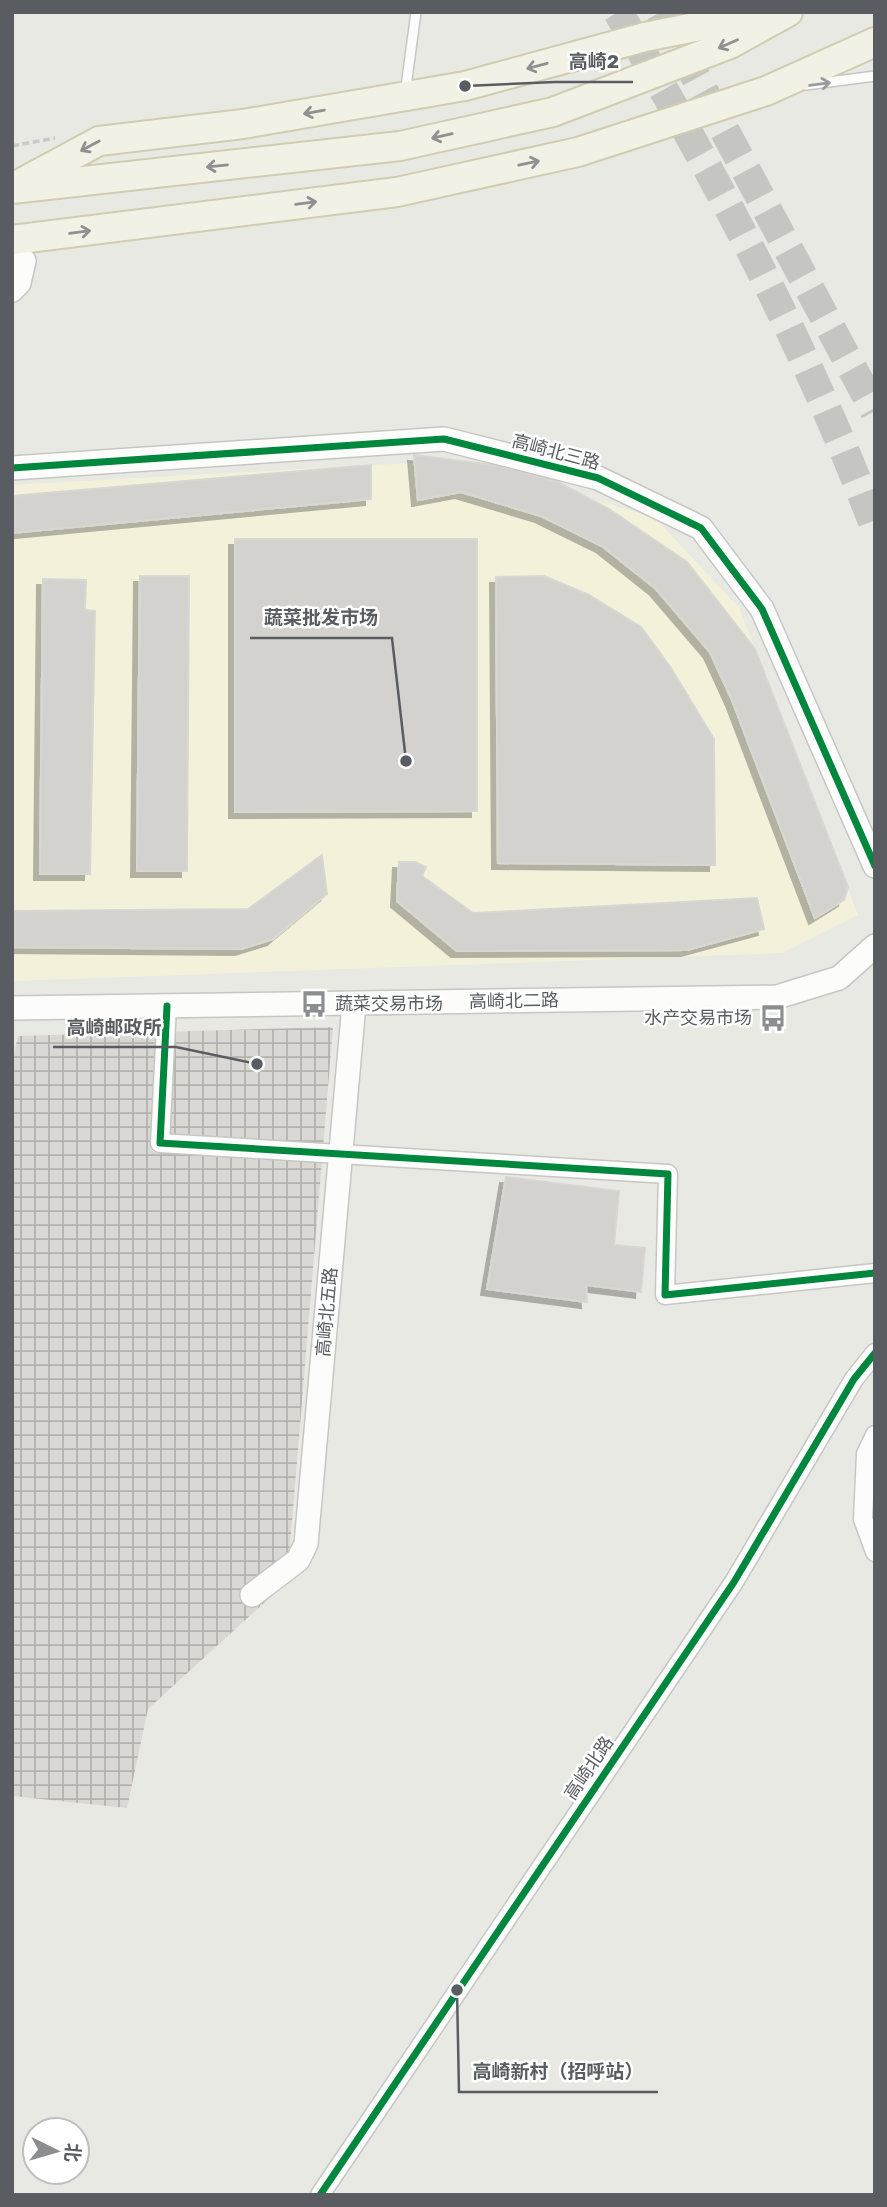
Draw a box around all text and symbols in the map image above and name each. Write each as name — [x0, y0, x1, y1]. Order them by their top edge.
one-way arrow — [718, 38, 739, 51]
callout: 高崎2 — [555, 42, 633, 82]
text: 高崎2 — [569, 50, 619, 73]
one-way arrow — [526, 61, 548, 74]
one-way arrow — [809, 77, 831, 90]
one-way arrow — [303, 106, 326, 119]
one-way arrow — [432, 131, 454, 144]
one-way arrow — [80, 140, 101, 154]
one-way arrow — [517, 155, 540, 169]
one-way arrow — [206, 160, 229, 173]
one-way arrow — [294, 197, 317, 210]
one-way arrow — [68, 225, 91, 238]
street label: 高崎北三路 — [510, 430, 602, 474]
callout: 蔬菜批发市场 — [250, 598, 392, 638]
text: 蔬菜批发市场 — [264, 606, 378, 629]
bus stop icon: 蔬菜交易市场 — [299, 989, 329, 1019]
street label: 高崎北二路 — [469, 989, 559, 1013]
place label: 蔬菜交易市场 — [335, 993, 443, 1015]
bus stop icon: 水产交易市场 — [758, 1003, 788, 1033]
callout: 高崎邮政所 — [53, 1007, 176, 1047]
place label: 水产交易市场 — [644, 1007, 752, 1029]
text: 高崎邮政所 — [66, 1016, 162, 1039]
street label: 高崎北五路 — [312, 1266, 342, 1358]
street label: 高崎北路 — [560, 1732, 618, 1804]
callout: 高崎新村（招呼站） — [459, 2052, 658, 2092]
text: 高崎新村（招呼站） — [472, 2060, 644, 2083]
north arrow — [21, 2116, 91, 2186]
text: 北 — [60, 2142, 85, 2163]

